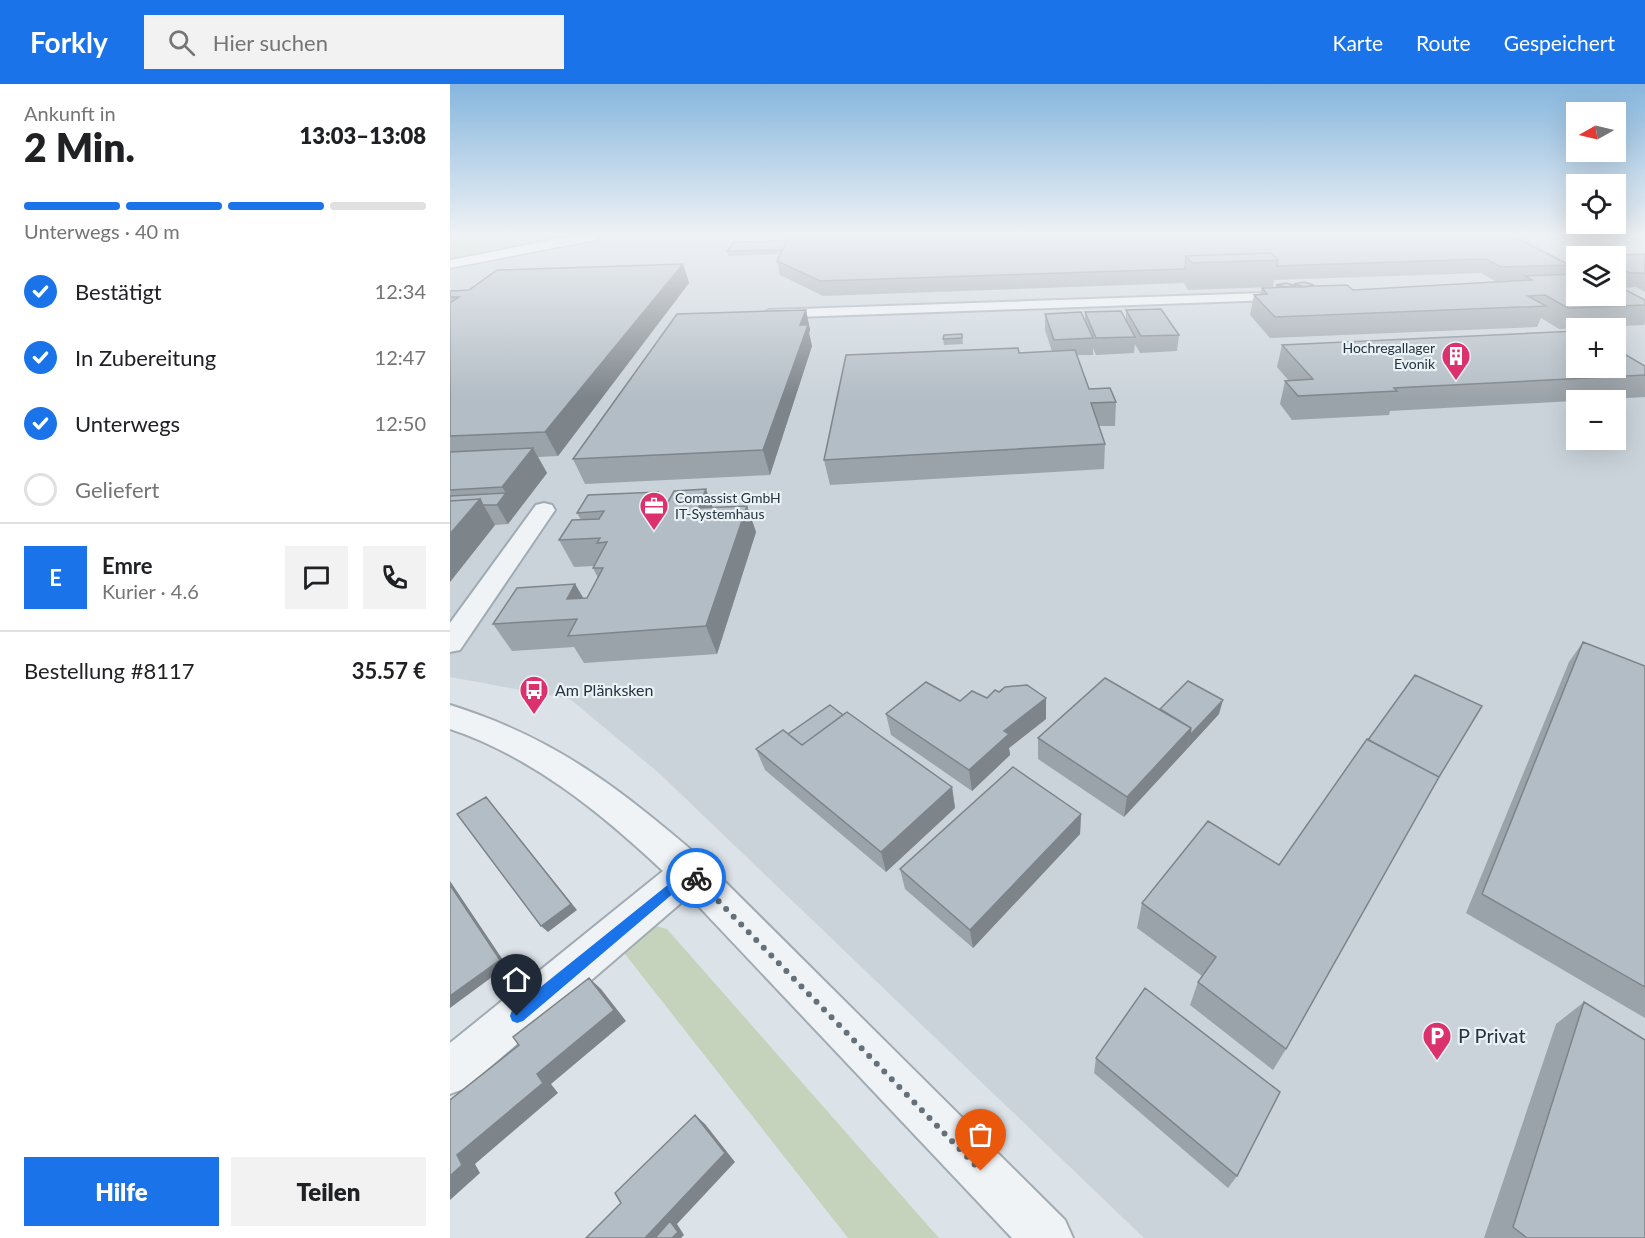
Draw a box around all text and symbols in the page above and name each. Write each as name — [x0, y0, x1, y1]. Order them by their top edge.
search box — [144, 15, 564, 69]
text: Forkly — [30, 25, 108, 59]
icon: search — [165, 26, 198, 59]
text: Hier suchen — [213, 29, 328, 56]
text: Karte — [1333, 30, 1383, 55]
text: Route — [1416, 30, 1471, 55]
text: Gespeichert — [1504, 30, 1615, 55]
text: Ankunft in — [24, 101, 116, 125]
north arrow — [1566, 102, 1626, 162]
map controls — [1566, 102, 1626, 450]
text: 13:03–13:08 — [300, 122, 426, 149]
text: 2 Min. — [24, 124, 135, 170]
button: locate — [1566, 174, 1626, 234]
text: Unterwegs · 40 m — [24, 219, 180, 243]
button: layers — [1566, 246, 1626, 306]
icon: check — [24, 275, 57, 308]
text: Bestätigt — [75, 278, 162, 305]
text: 12:34 — [375, 279, 426, 303]
button: + — [1566, 318, 1626, 378]
place label: Hochregallager Evonik — [1342, 339, 1436, 372]
building icon: Hochregallager Evonik — [1440, 340, 1472, 382]
icon: check — [24, 341, 57, 374]
text: In Zubereitung — [75, 344, 216, 371]
text: 12:47 — [375, 345, 426, 369]
button: − — [1566, 390, 1626, 450]
icon: check — [24, 407, 57, 440]
text: Unterwegs — [75, 410, 180, 437]
text: 12:50 — [375, 411, 426, 435]
text: Geliefert — [75, 476, 159, 503]
place label: Comassist GmbH IT-Systemhaus — [675, 489, 781, 522]
office icon: Comassist GmbH IT-Systemhaus — [638, 490, 670, 532]
button: chat — [285, 546, 348, 609]
button: phone — [363, 546, 426, 609]
text: Emre — [102, 552, 152, 579]
text: E — [49, 564, 62, 591]
text: Kurier · 4.6 — [102, 579, 199, 603]
text: Bestellung #8117 — [24, 657, 194, 684]
text: 35.57 € — [352, 657, 426, 684]
bus stop icon: Am Plänksken — [518, 674, 550, 716]
place label: Am Plänksken — [555, 680, 653, 699]
courier — [666, 848, 726, 908]
icon: bike — [680, 862, 713, 895]
pin — [491, 954, 542, 1016]
icon: home — [500, 963, 533, 996]
parking icon: P Privat — [1421, 1020, 1453, 1062]
place label: P Privat — [1458, 1023, 1526, 1047]
pin — [955, 1109, 1006, 1171]
icon: bag — [964, 1118, 997, 1151]
button: Hilfe — [24, 1157, 219, 1226]
button: Teilen — [231, 1157, 426, 1226]

